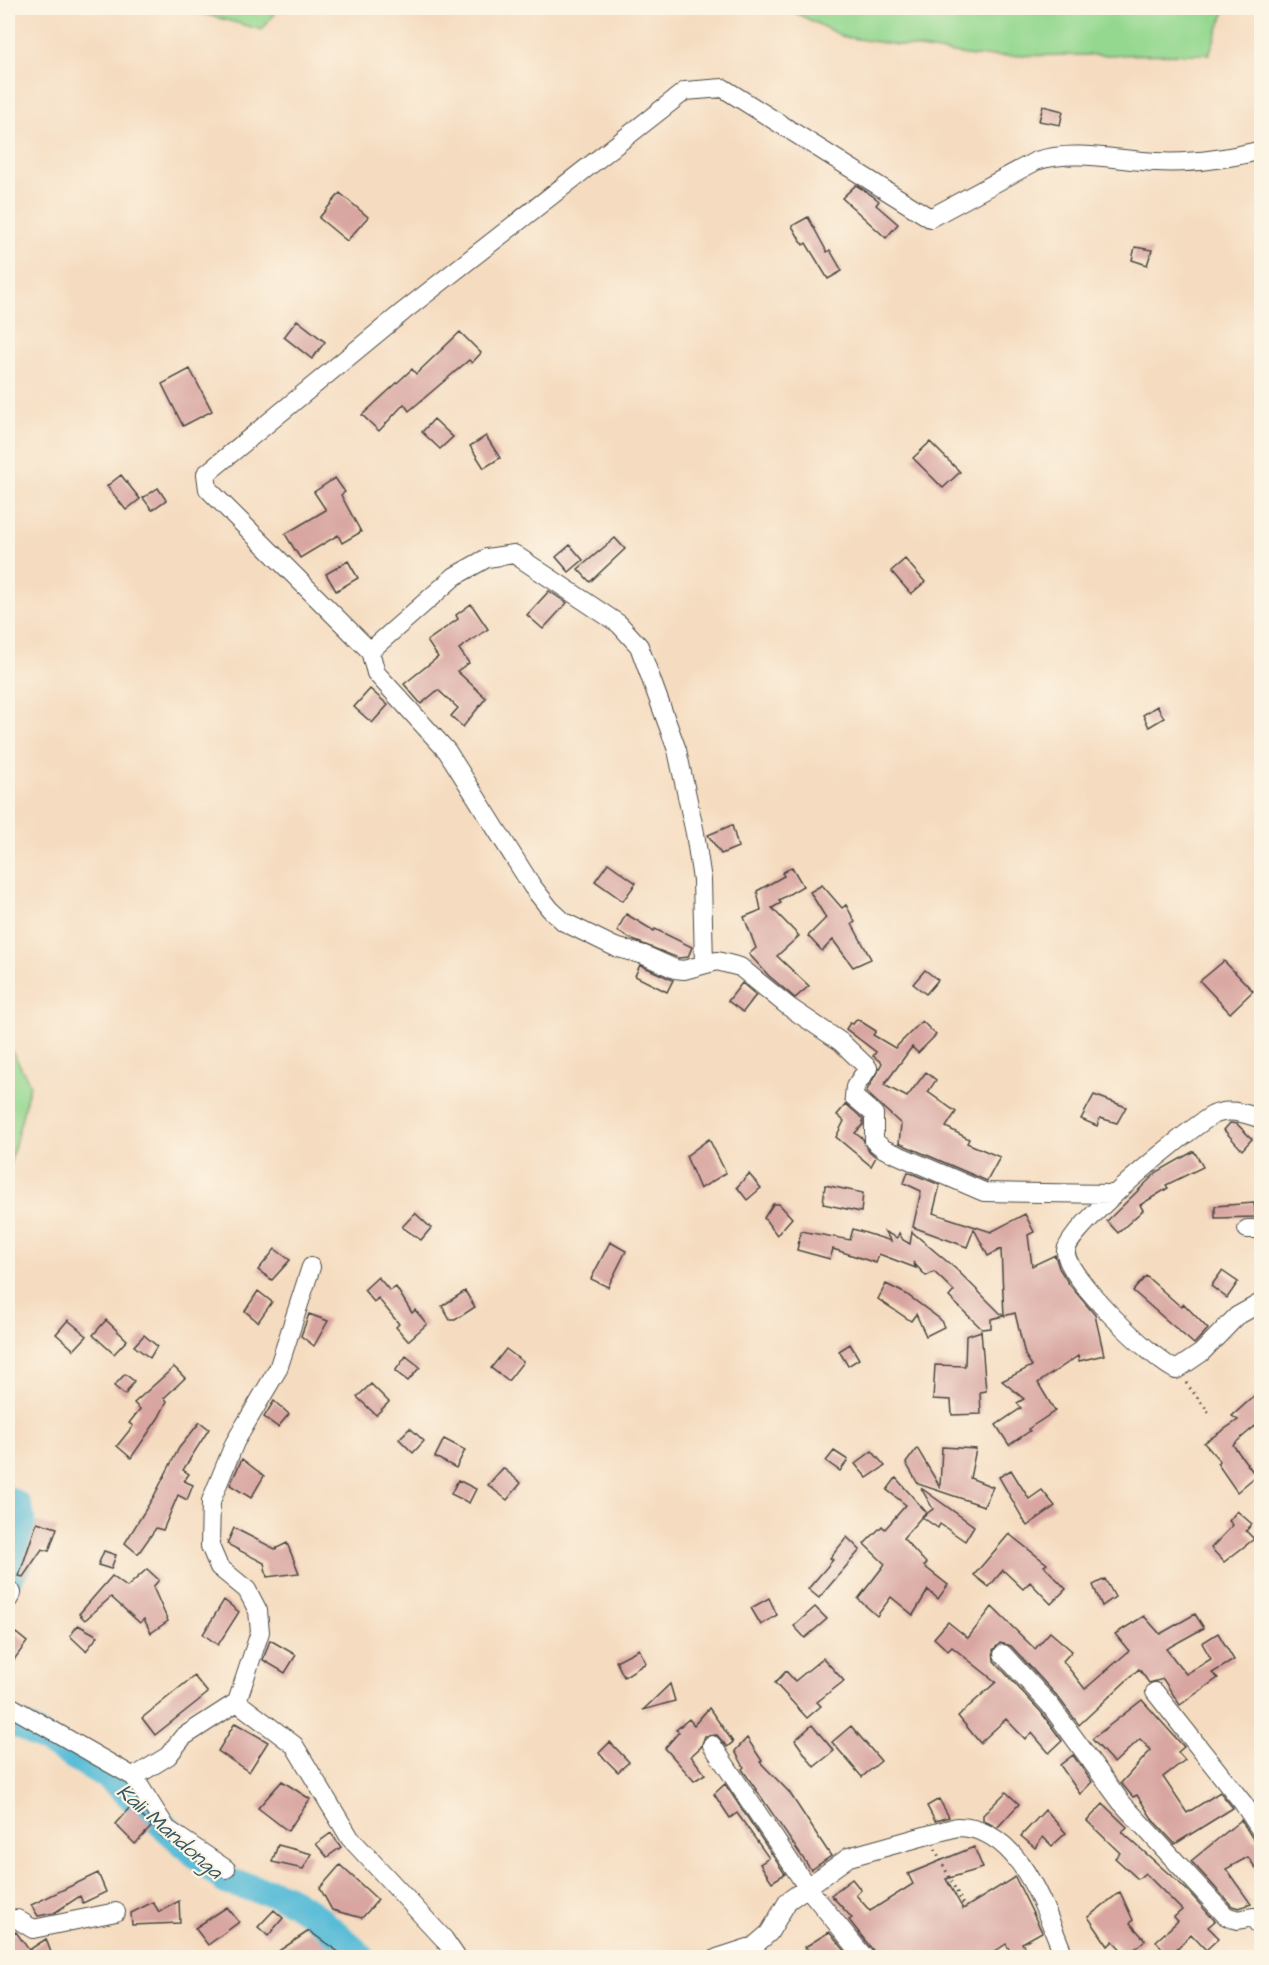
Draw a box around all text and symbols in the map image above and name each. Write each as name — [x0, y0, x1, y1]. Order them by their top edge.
water label: Kali Mandonga — [110, 1777, 230, 1887]

